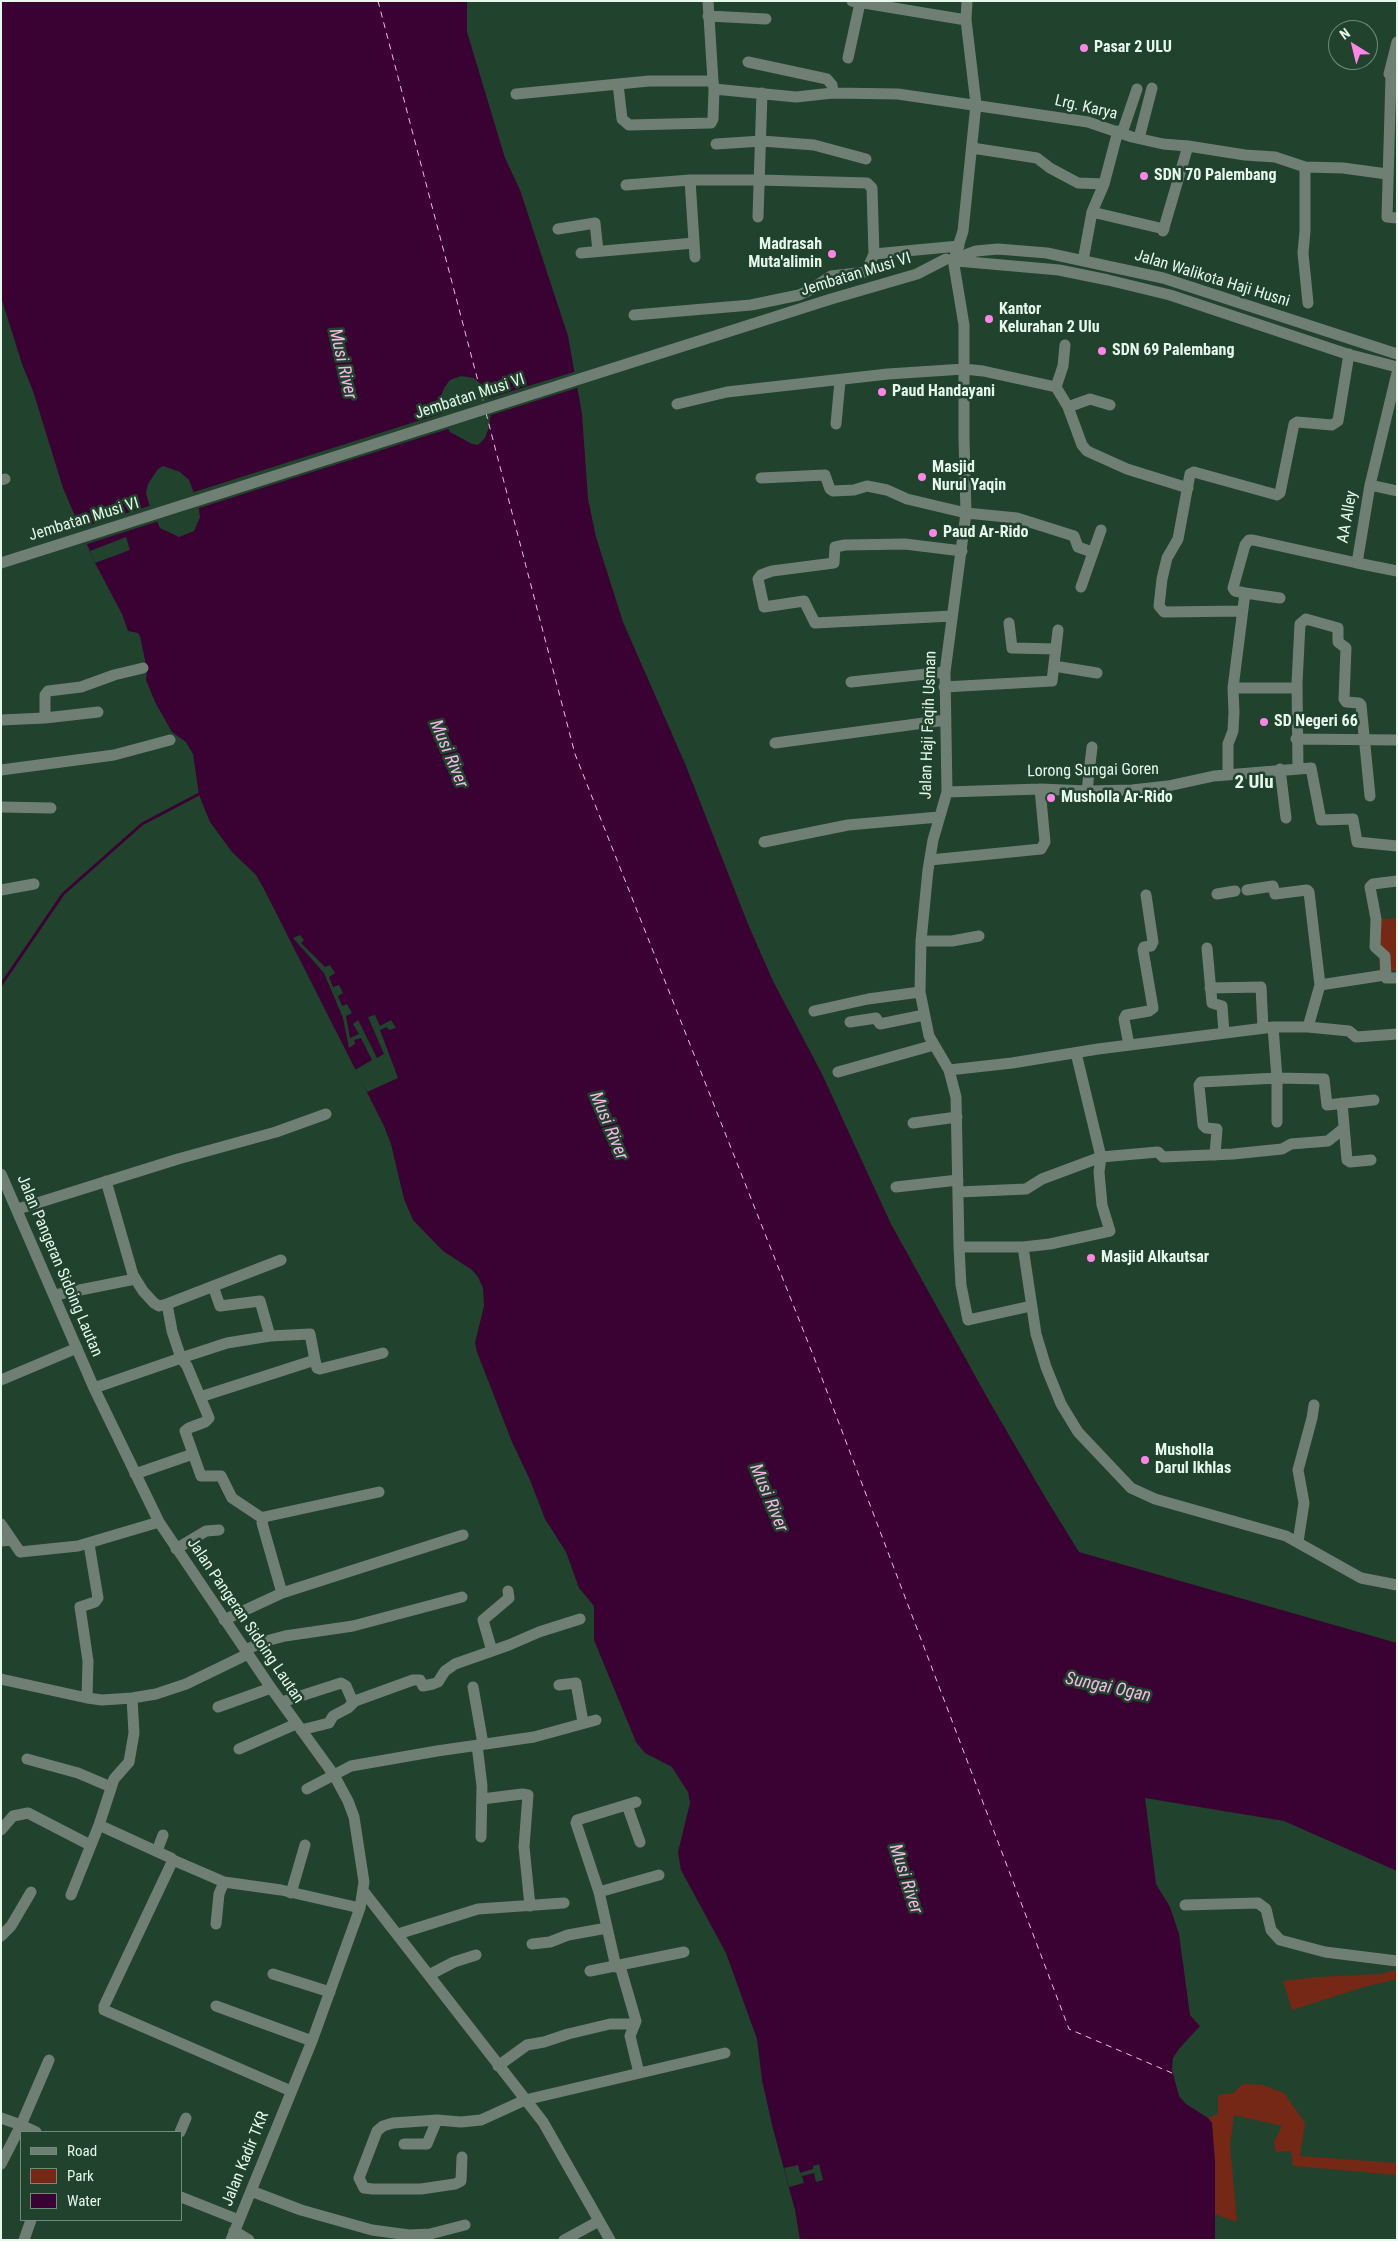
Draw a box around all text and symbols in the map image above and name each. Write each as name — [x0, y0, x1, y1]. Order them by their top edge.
north arrow — [1328, 20, 1378, 70]
text: N — [1337, 25, 1353, 43]
place label: Pasar 2 ULU — [1094, 38, 1172, 58]
marker: Pasar 2 ULU — [1078, 42, 1090, 54]
street label: Lrg. Karya — [1053, 91, 1119, 125]
place label: SDN 70 Palembang — [1154, 166, 1277, 186]
marker: SDN 70 Palembang — [1138, 170, 1150, 182]
place label: Madrasah Muta'alimin — [748, 235, 822, 273]
street label: Jalan Walikota Haji Husni — [1132, 246, 1292, 312]
marker: Madrasah Muta'alimin — [826, 248, 838, 260]
street label: Jembatan Musi VI — [799, 249, 913, 301]
place label: Kantor Kelurahan 2 Ulu — [999, 300, 1100, 338]
marker: Kantor Kelurahan 2 Ulu — [983, 313, 995, 325]
water label: Musi River — [323, 327, 361, 401]
place label: SDN 69 Palembang — [1112, 341, 1235, 361]
marker: SDN 69 Palembang — [1096, 345, 1108, 357]
street label: Jembatan Musi VI — [413, 370, 527, 424]
place label: Paud Handayani — [892, 382, 995, 402]
marker: Paud Handayani — [876, 386, 888, 398]
place label: Masjid Nurul Yaqin — [932, 458, 1006, 496]
marker: Masjid Nurul Yaqin — [916, 471, 928, 483]
street label: AA Alley — [1334, 489, 1362, 545]
street label: Jembatan Musi VI — [27, 494, 141, 546]
place label: Paud Ar-Rido — [943, 523, 1028, 543]
marker: Paud Ar-Rido — [927, 527, 939, 539]
street label: Jalan Haji Faqih Usman — [917, 650, 941, 800]
place label: SD Negeri 66 — [1274, 712, 1358, 732]
marker: SD Negeri 66 — [1258, 716, 1270, 728]
water label: Musi River — [424, 717, 472, 791]
street label: Lorong Sungai Goren — [1027, 760, 1159, 782]
district label: 2 Ulu — [1235, 772, 1273, 794]
place label: Musholla Ar-Rido — [1061, 788, 1173, 808]
marker: Musholla Ar-Rido — [1045, 792, 1057, 804]
water label: Musi River — [584, 1089, 632, 1163]
street label: Jalan Pangeran Sidoing Lautan — [12, 1172, 106, 1360]
place label: Masjid Alkautsar — [1101, 1248, 1209, 1268]
marker: Masjid Alkautsar — [1085, 1252, 1097, 1264]
place label: Musholla Darul Ikhlas — [1155, 1441, 1231, 1479]
marker: Musholla Darul Ikhlas — [1139, 1454, 1151, 1466]
water label: Musi River — [744, 1461, 792, 1535]
street label: Jalan Pangeran Sidoing Lautan — [182, 1535, 308, 1707]
water label: Sungai Ogan — [1063, 1668, 1153, 1708]
water label: Musi River — [884, 1842, 926, 1916]
street label: Jalan Kadir TKR — [218, 2109, 274, 2209]
legend — [20, 2131, 182, 2221]
text: Road — [67, 2142, 97, 2160]
text: Park — [67, 2167, 94, 2185]
text: Water — [67, 2192, 101, 2210]

